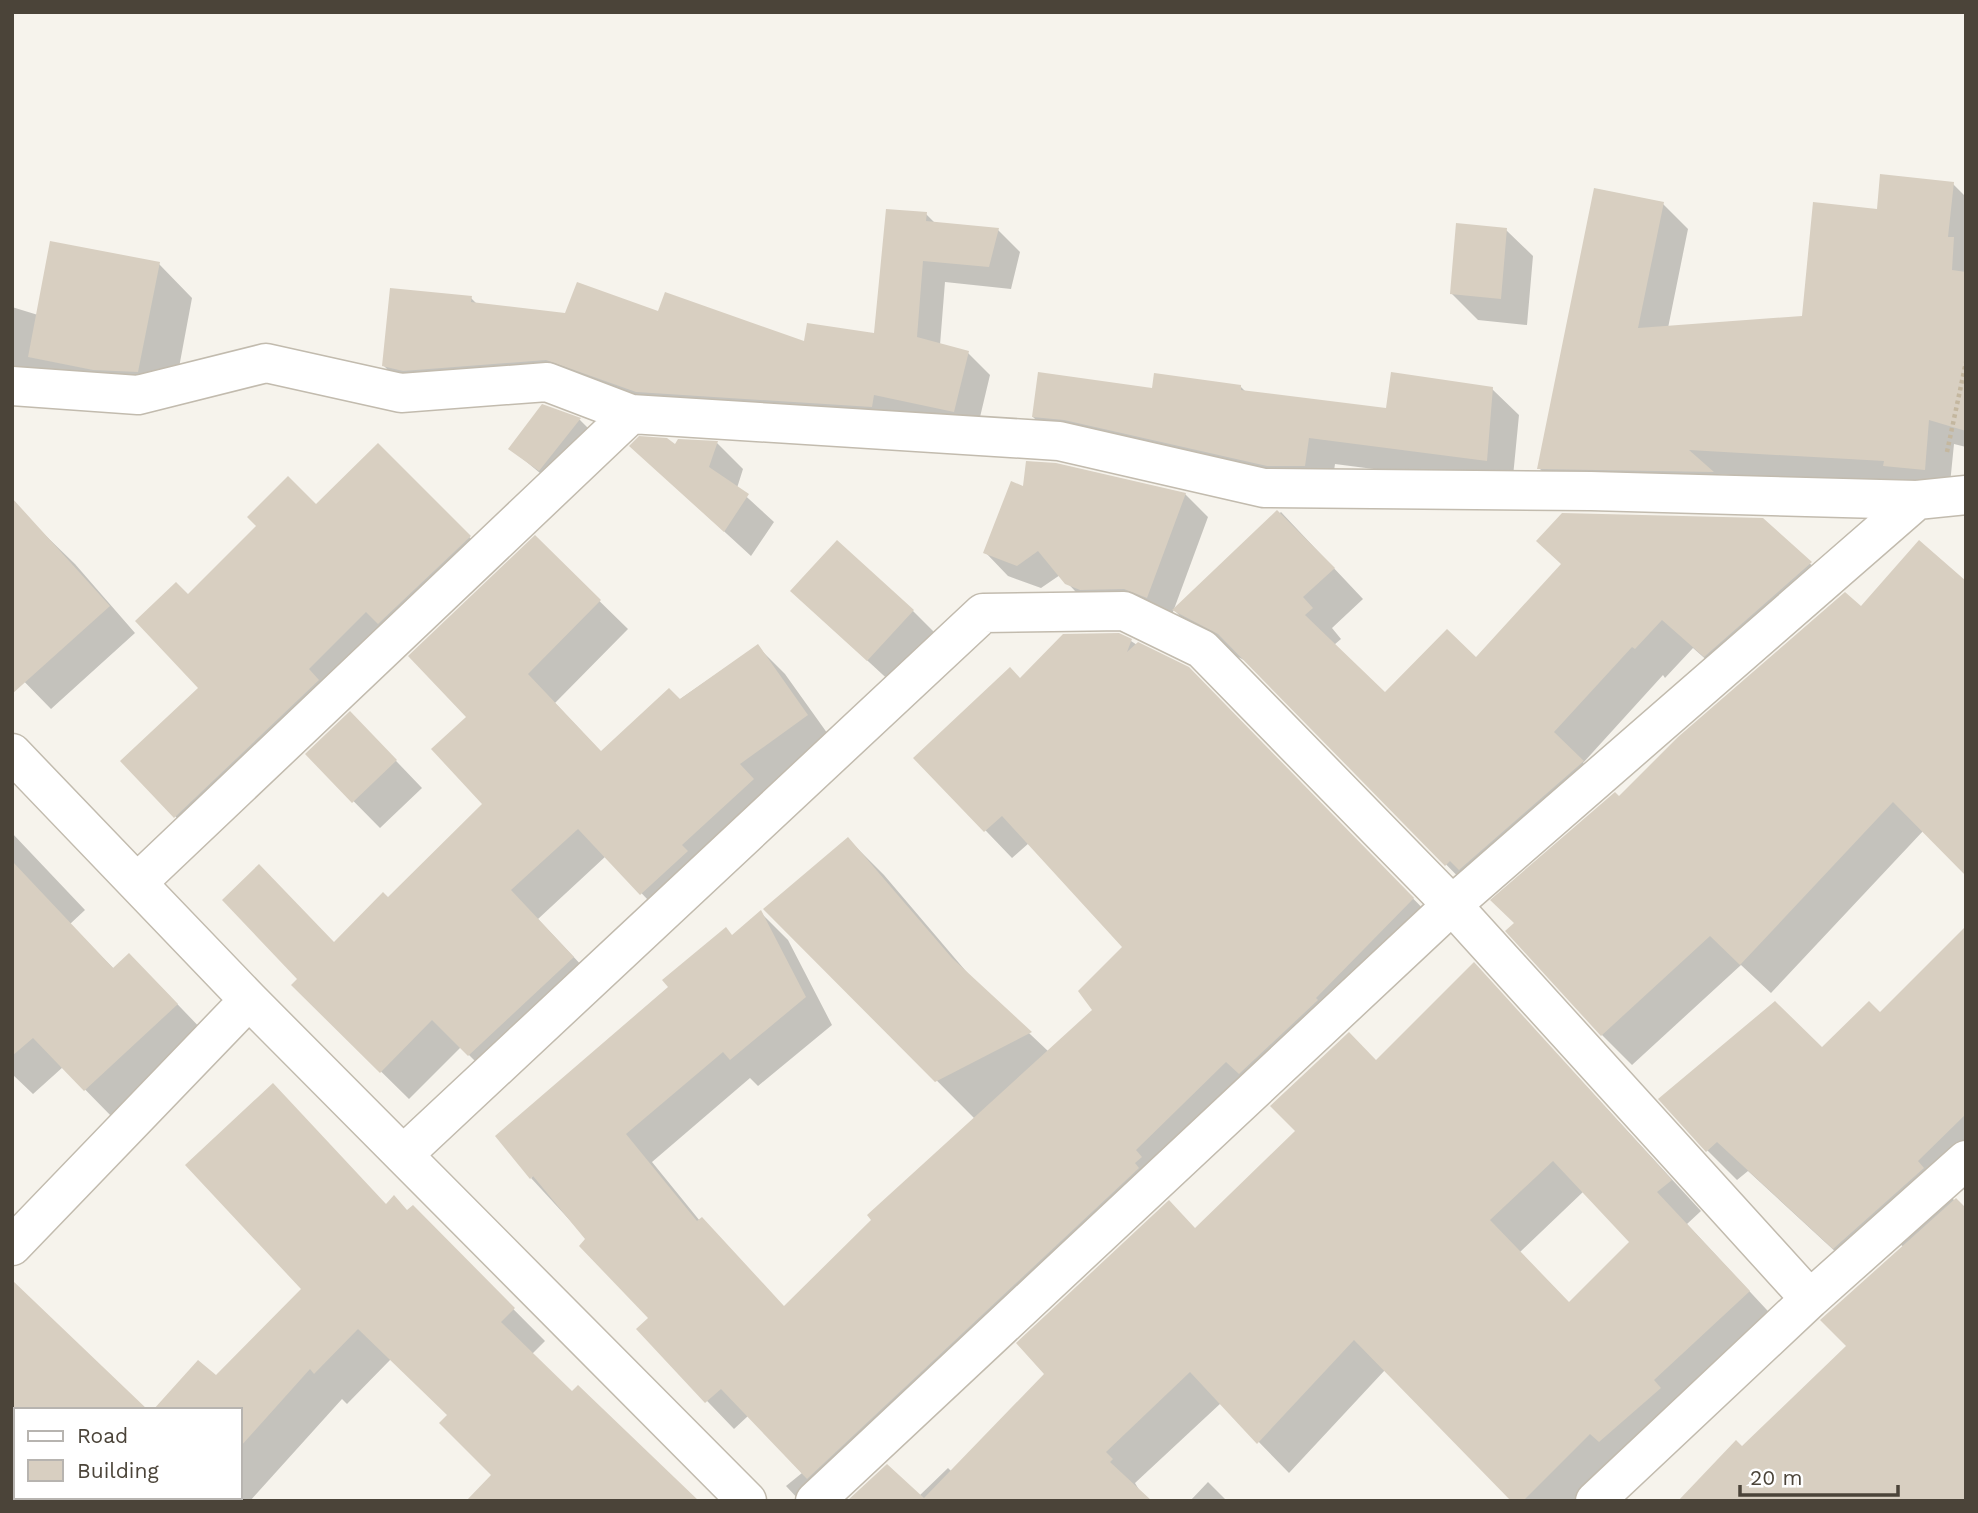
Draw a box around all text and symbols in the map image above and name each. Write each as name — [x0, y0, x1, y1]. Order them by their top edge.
legend — [14, 1408, 242, 1499]
text: Road — [77, 1423, 128, 1448]
scale bar — [1740, 1454, 1898, 1498]
text: Building — [77, 1458, 159, 1483]
text: 20 m — [1750, 1465, 1802, 1490]

